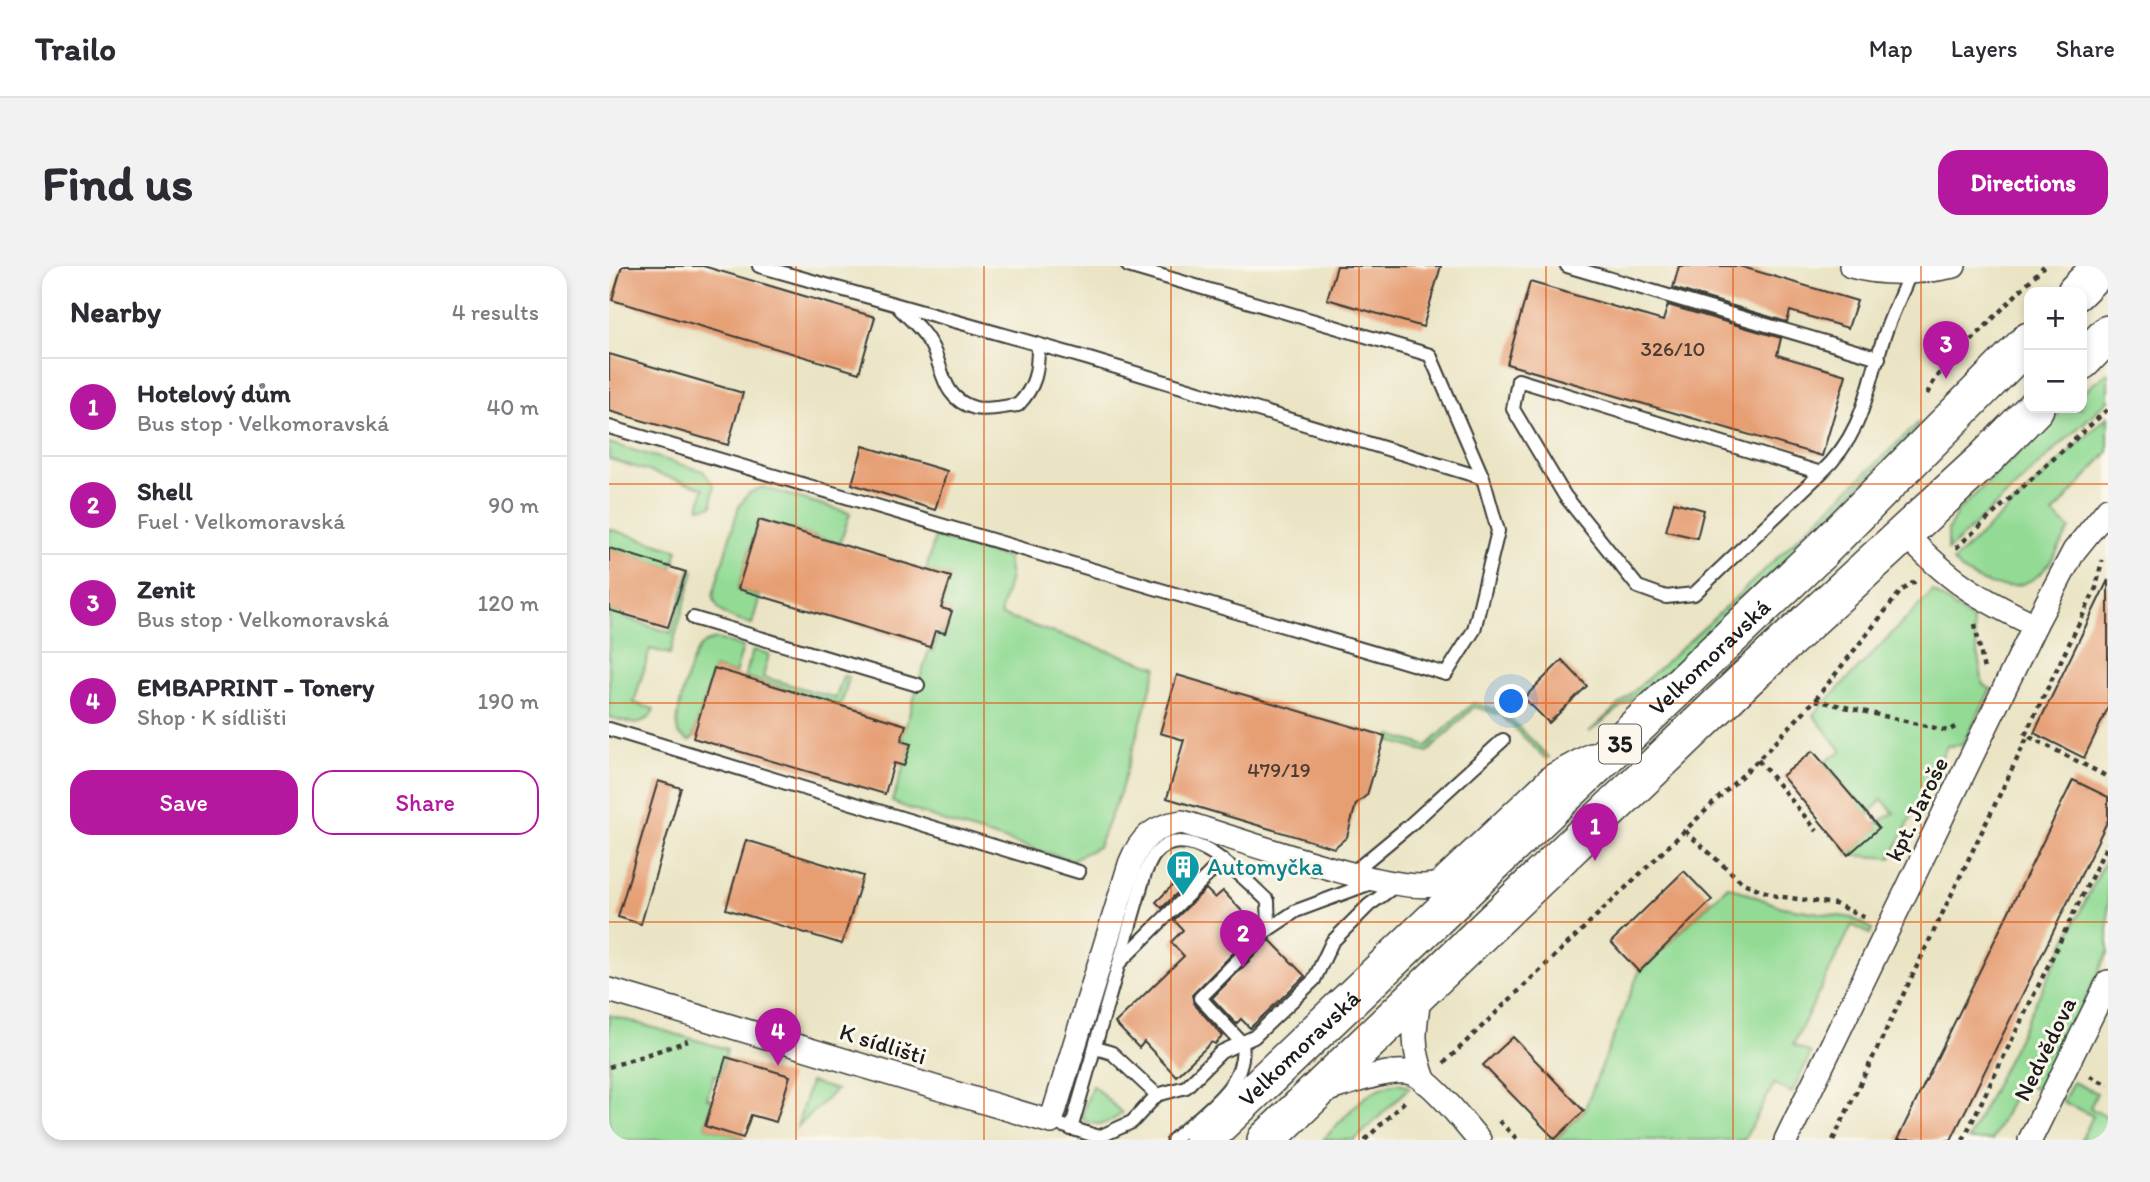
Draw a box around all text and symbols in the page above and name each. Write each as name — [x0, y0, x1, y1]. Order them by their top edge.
text: Trailo — [35, 29, 116, 68]
text: Map — [1869, 34, 1913, 63]
text: Layers — [1951, 34, 2018, 63]
text: Share — [2056, 34, 2115, 63]
button: Directions — [1938, 150, 2108, 215]
text: Find us — [42, 153, 193, 212]
map controls — [2024, 287, 2087, 413]
button: + — [2024, 287, 2087, 350]
text: Nearby — [70, 293, 161, 330]
text: 4 results — [452, 298, 539, 326]
pin: 3 — [1923, 321, 1969, 379]
house number: 326/10 — [1640, 336, 1706, 361]
button: − — [2024, 350, 2087, 413]
text: Hotelový dům — [137, 377, 291, 409]
text: 1 — [88, 393, 98, 421]
text: 40 m — [486, 393, 539, 421]
text: Bus stop · Velkomoravská — [137, 409, 389, 437]
text: Shell — [137, 475, 193, 507]
text: 2 — [87, 491, 99, 519]
text: 90 m — [488, 491, 539, 519]
text: Fuel · Velkomoravská — [137, 507, 345, 535]
text: Zenit — [137, 573, 195, 605]
text: 3 — [87, 589, 99, 617]
text: 120 m — [478, 589, 539, 617]
street label: Velkomoravská — [1642, 592, 1777, 721]
text: Bus stop · Velkomoravská — [137, 605, 389, 633]
text: EMBAPRINT - Tonery — [137, 671, 374, 703]
your location — [1494, 684, 1528, 718]
text: 4 — [86, 687, 100, 715]
text: 190 m — [478, 687, 539, 715]
text: Shop · K sídlišti — [137, 703, 287, 731]
road number: 35 — [1599, 724, 1641, 764]
street label: kpt. Jaroše — [1879, 752, 1954, 866]
house number: 479/19 — [1247, 757, 1311, 782]
button: Save — [70, 770, 298, 835]
button: Share — [312, 770, 539, 835]
pin: 1 — [1572, 803, 1618, 861]
building icon: Automyčka — [1164, 848, 1202, 897]
place label: Automyčka — [1207, 852, 1324, 881]
pin: 2 — [1220, 910, 1266, 968]
street label: Velkomoravská — [1232, 983, 1366, 1113]
street label: Nedvědova — [2007, 991, 2082, 1106]
pin: 4 — [755, 1008, 801, 1066]
street label: K sídlišti — [836, 1017, 930, 1070]

